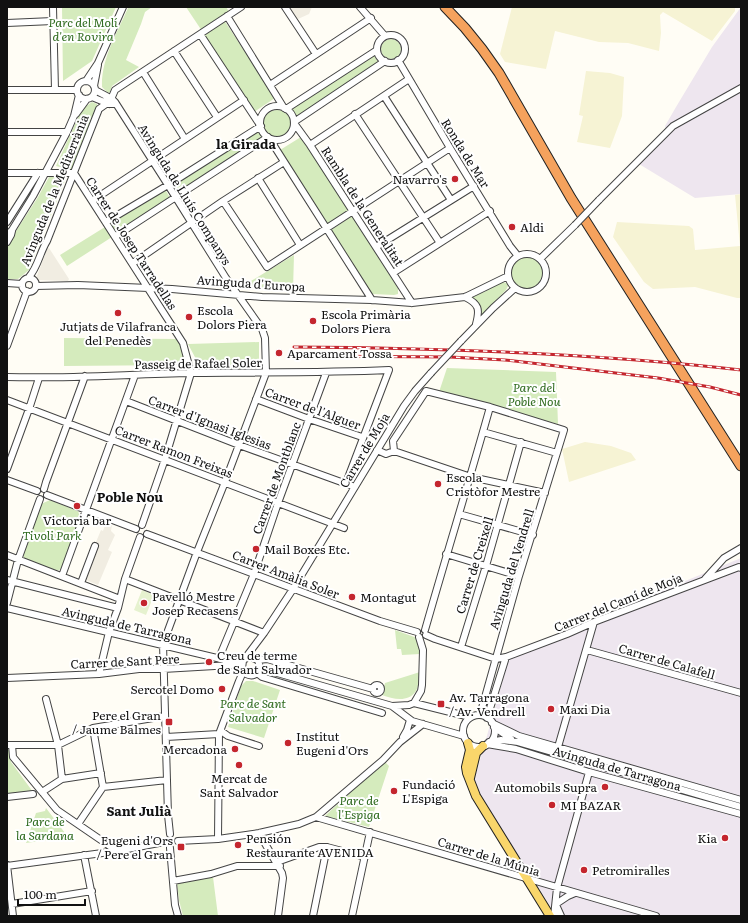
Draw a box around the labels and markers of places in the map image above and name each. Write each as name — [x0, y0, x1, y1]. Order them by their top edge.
place label: Navarro's — [393, 170, 448, 188]
marker: Navarro's — [450, 174, 460, 184]
place label: Aldi — [520, 218, 544, 236]
marker: Aldi — [507, 222, 517, 232]
place label: Escola Dolors Piera — [197, 301, 267, 333]
place label: Escola Primària Dolors Piera — [321, 305, 411, 337]
marker: Jutjats de Vilafranca del Penedès — [113, 308, 123, 318]
marker: Escola Dolors Piera — [184, 312, 194, 322]
marker: Escola Primària Dolors Piera — [308, 316, 318, 326]
place label: Jutjats de Vilafranca del Penedès — [60, 317, 177, 349]
place label: Aparcament Tossa — [287, 344, 392, 362]
marker: Aparcament Tossa — [274, 348, 284, 358]
place label: Escola Cristòfor Mestre — [446, 468, 540, 500]
marker: Escola Cristòfor Mestre — [433, 479, 443, 489]
marker: Victoria bar — [72, 501, 82, 511]
place label: Victoria bar — [43, 511, 111, 529]
place label: Mail Boxes Etc. — [264, 540, 350, 558]
marker: Mail Boxes Etc. — [251, 544, 261, 554]
place label: Pavelló Mestre Josep Recasens — [152, 587, 239, 619]
place label: Montagut — [360, 588, 416, 606]
marker: Montagut — [347, 592, 357, 602]
marker: Pavelló Mestre Josep Recasens — [139, 598, 149, 608]
place label: Creu de terme de Sant Salvador — [217, 646, 312, 678]
marker: Creu de terme de Sant Salvador — [204, 657, 214, 667]
place label: Sercotel Domo — [130, 680, 214, 698]
marker: Sercotel Domo — [217, 684, 227, 694]
place label: Av. Tarragona / Av. Vendrell — [449, 688, 530, 720]
marker: Av. Tarragona / Av. Vendrell — [436, 699, 446, 709]
place label: Maxi Dia — [559, 700, 611, 718]
marker: Maxi Dia — [546, 704, 556, 714]
place label: Pere el Gran / Jaume Balmes — [72, 706, 162, 738]
marker: Pere el Gran / Jaume Balmes — [164, 717, 174, 727]
place label: Institut Eugeni d'Ors — [296, 727, 369, 759]
marker: Institut Eugeni d'Ors — [283, 738, 293, 748]
place label: Mercadona — [163, 740, 228, 758]
marker: Mercadona — [230, 744, 240, 754]
marker: Mercat de Sant Salvador — [234, 760, 244, 770]
place label: Mercat de Sant Salvador — [200, 769, 279, 801]
place label: Fundació L'Espiga — [402, 775, 455, 807]
place label: Automobils Supra — [494, 778, 598, 796]
marker: Automobils Supra — [600, 782, 610, 792]
marker: Fundació L'Espiga — [389, 786, 399, 796]
place label: MI BAZAR — [560, 796, 622, 814]
marker: MI BAZAR — [547, 800, 557, 810]
place label: Pensión Restaurante AVENIDA — [246, 829, 374, 861]
place label: Kia — [697, 829, 718, 847]
place label: Eugeni d'Ors / Pere el Gran — [96, 831, 174, 863]
marker: Kia — [720, 833, 730, 843]
marker: Pensión Restaurante AVENIDA — [233, 840, 243, 850]
marker: Eugeni d'Ors / Pere el Gran — [176, 842, 186, 852]
place label: Petromiralles — [592, 861, 670, 879]
marker: Petromiralles — [579, 865, 589, 875]

